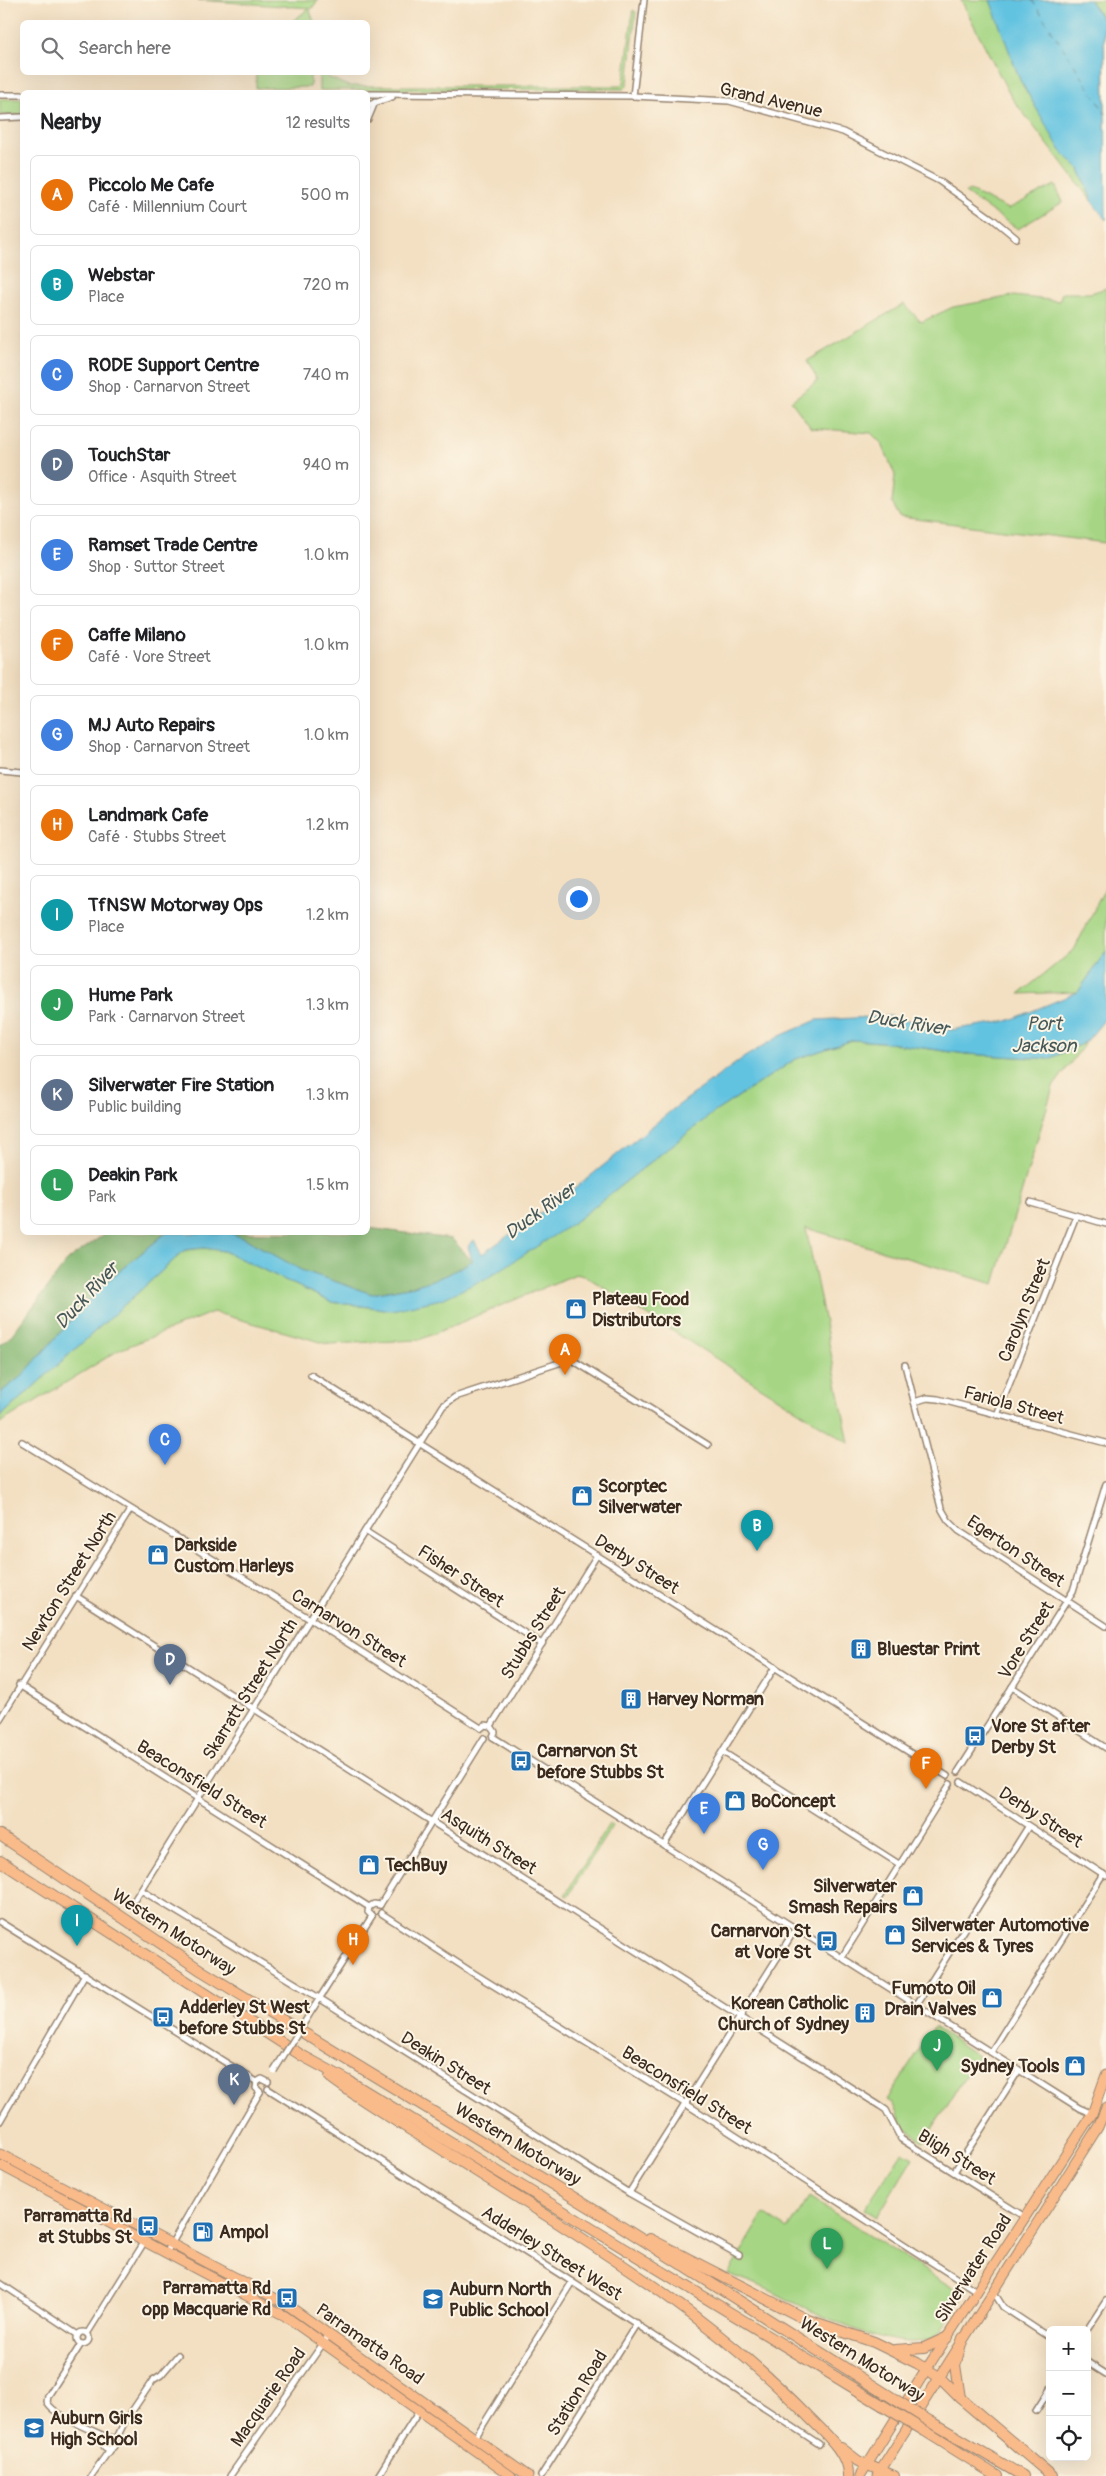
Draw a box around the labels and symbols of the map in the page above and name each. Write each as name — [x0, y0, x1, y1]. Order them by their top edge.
street label: Grand Avenue — [717, 78, 824, 123]
your location — [566, 886, 592, 912]
water label: Duck River — [865, 1005, 953, 1042]
water label: Port Jackson — [1012, 1012, 1078, 1058]
water label: Duck River — [500, 1176, 583, 1245]
street label: Carolyn Street — [993, 1254, 1056, 1366]
water label: Duck River — [50, 1256, 125, 1334]
place label: Plateau Food Distributors — [592, 1288, 689, 1332]
shop icon: Plateau Food Distributors — [564, 1297, 588, 1321]
pin: A — [549, 1334, 581, 1375]
street label: Fariola Street — [961, 1381, 1067, 1430]
pin: C — [149, 1424, 181, 1465]
place label: Scorptec Silverwater — [598, 1475, 682, 1519]
shop icon: Scorptec Silverwater — [570, 1484, 594, 1508]
street label: Newton Street North — [17, 1507, 122, 1656]
pin: B — [741, 1510, 773, 1551]
street label: Egerton Street — [962, 1510, 1070, 1593]
street label: Derby Street — [590, 1529, 684, 1600]
place label: Darkside Custom Harleys — [174, 1534, 295, 1578]
street label: Fisher Street — [413, 1540, 509, 1613]
shop icon: Darkside Custom Harleys — [146, 1543, 170, 1567]
street label: Stubbs Street — [496, 1582, 571, 1684]
street label: Carnarvon Street — [287, 1584, 411, 1673]
street label: Vore Street — [993, 1596, 1060, 1684]
street label: Skarratt Street North — [198, 1614, 303, 1764]
building icon: Bluestar Print — [849, 1637, 873, 1661]
place label: Bluestar Print — [877, 1638, 980, 1661]
pin: D — [154, 1644, 186, 1685]
building icon: Harvey Norman — [619, 1687, 643, 1711]
place label: Harvey Norman — [647, 1688, 764, 1711]
place label: Vore St after Derby St — [991, 1715, 1091, 1759]
bus stop icon: Vore St after Derby St — [963, 1724, 987, 1748]
street label: Beaconsfield Street — [132, 1735, 272, 1834]
place label: Carnarvon St before Stubbs St — [537, 1740, 664, 1784]
pin: F — [910, 1748, 942, 1789]
bus stop icon: Carnarvon St before Stubbs St — [509, 1749, 533, 1773]
street label: Derby Street — [994, 1782, 1088, 1854]
shop icon: BoConcept — [723, 1789, 747, 1813]
place label: BoConcept — [751, 1790, 836, 1813]
pin: E — [688, 1793, 720, 1834]
street label: Asquith Street — [436, 1803, 542, 1880]
pin: G — [747, 1829, 779, 1870]
shop icon: TechBuy — [357, 1853, 381, 1877]
place label: TechBuy — [384, 1854, 448, 1877]
place label: Silverwater Smash Repairs — [788, 1875, 898, 1919]
street label: Western Motorway — [107, 1884, 240, 1981]
shop icon: Silverwater Smash Repairs — [901, 1884, 925, 1908]
pin: I — [61, 1905, 93, 1946]
place label: Silverwater Automotive Services & Tyres — [911, 1914, 1090, 1958]
place label: Carnarvon St at Vore St — [711, 1920, 812, 1964]
shop icon: Silverwater Automotive Services & Tyres — [883, 1923, 907, 1947]
pin: H — [337, 1924, 369, 1965]
bus stop icon: Carnarvon St at Vore St — [815, 1929, 839, 1953]
place label: Fumoto Oil Drain Valves — [884, 1977, 977, 2021]
shop icon: Fumoto Oil Drain Valves — [980, 1986, 1004, 2010]
place label: Korean Catholic Church of Sydney — [718, 1992, 849, 2036]
place label: Adderley St West before Stubbs St — [179, 1996, 310, 2040]
building icon: Korean Catholic Church of Sydney — [853, 2001, 877, 2025]
bus stop icon: Adderley St West before Stubbs St — [151, 2005, 175, 2029]
street label: Deakin Street — [396, 2027, 496, 2101]
pin: J — [921, 2030, 953, 2071]
street label: Beaconsfield Street — [617, 2041, 757, 2140]
shop icon: Sydney Tools — [1063, 2054, 1087, 2078]
place label: Sydney Tools — [961, 2055, 1060, 2078]
pin: K — [218, 2064, 250, 2105]
street label: Western Motorway — [450, 2098, 585, 2191]
street label: Bligh Street — [913, 2124, 1001, 2191]
street label: Adderley Street West — [477, 2201, 627, 2306]
place label: Parramatta Rd at Stubbs St — [23, 2205, 133, 2249]
street label: Silverwater Road — [930, 2210, 1017, 2327]
bus stop icon: Parramatta Rd at Stubbs St — [136, 2214, 160, 2238]
fuel station icon: Ampol — [191, 2220, 215, 2244]
place label: Ampol — [219, 2221, 269, 2244]
pin: L — [811, 2228, 843, 2269]
place label: Parramatta Rd opp Macquarie Rd — [141, 2277, 271, 2321]
place label: Auburn North Public School — [449, 2278, 552, 2322]
bus stop icon: Parramatta Rd opp Macquarie Rd — [275, 2286, 299, 2310]
school or university icon: Auburn North Public School — [421, 2287, 445, 2311]
street label: Parramatta Road — [311, 2299, 428, 2390]
street label: Western Motorway — [795, 2312, 929, 2407]
street label: Macquarie Road — [226, 2343, 311, 2451]
street label: Station Road — [542, 2346, 613, 2440]
place label: Auburn Girls High School — [50, 2407, 143, 2451]
school or university icon: Auburn Girls High School — [22, 2416, 46, 2440]

